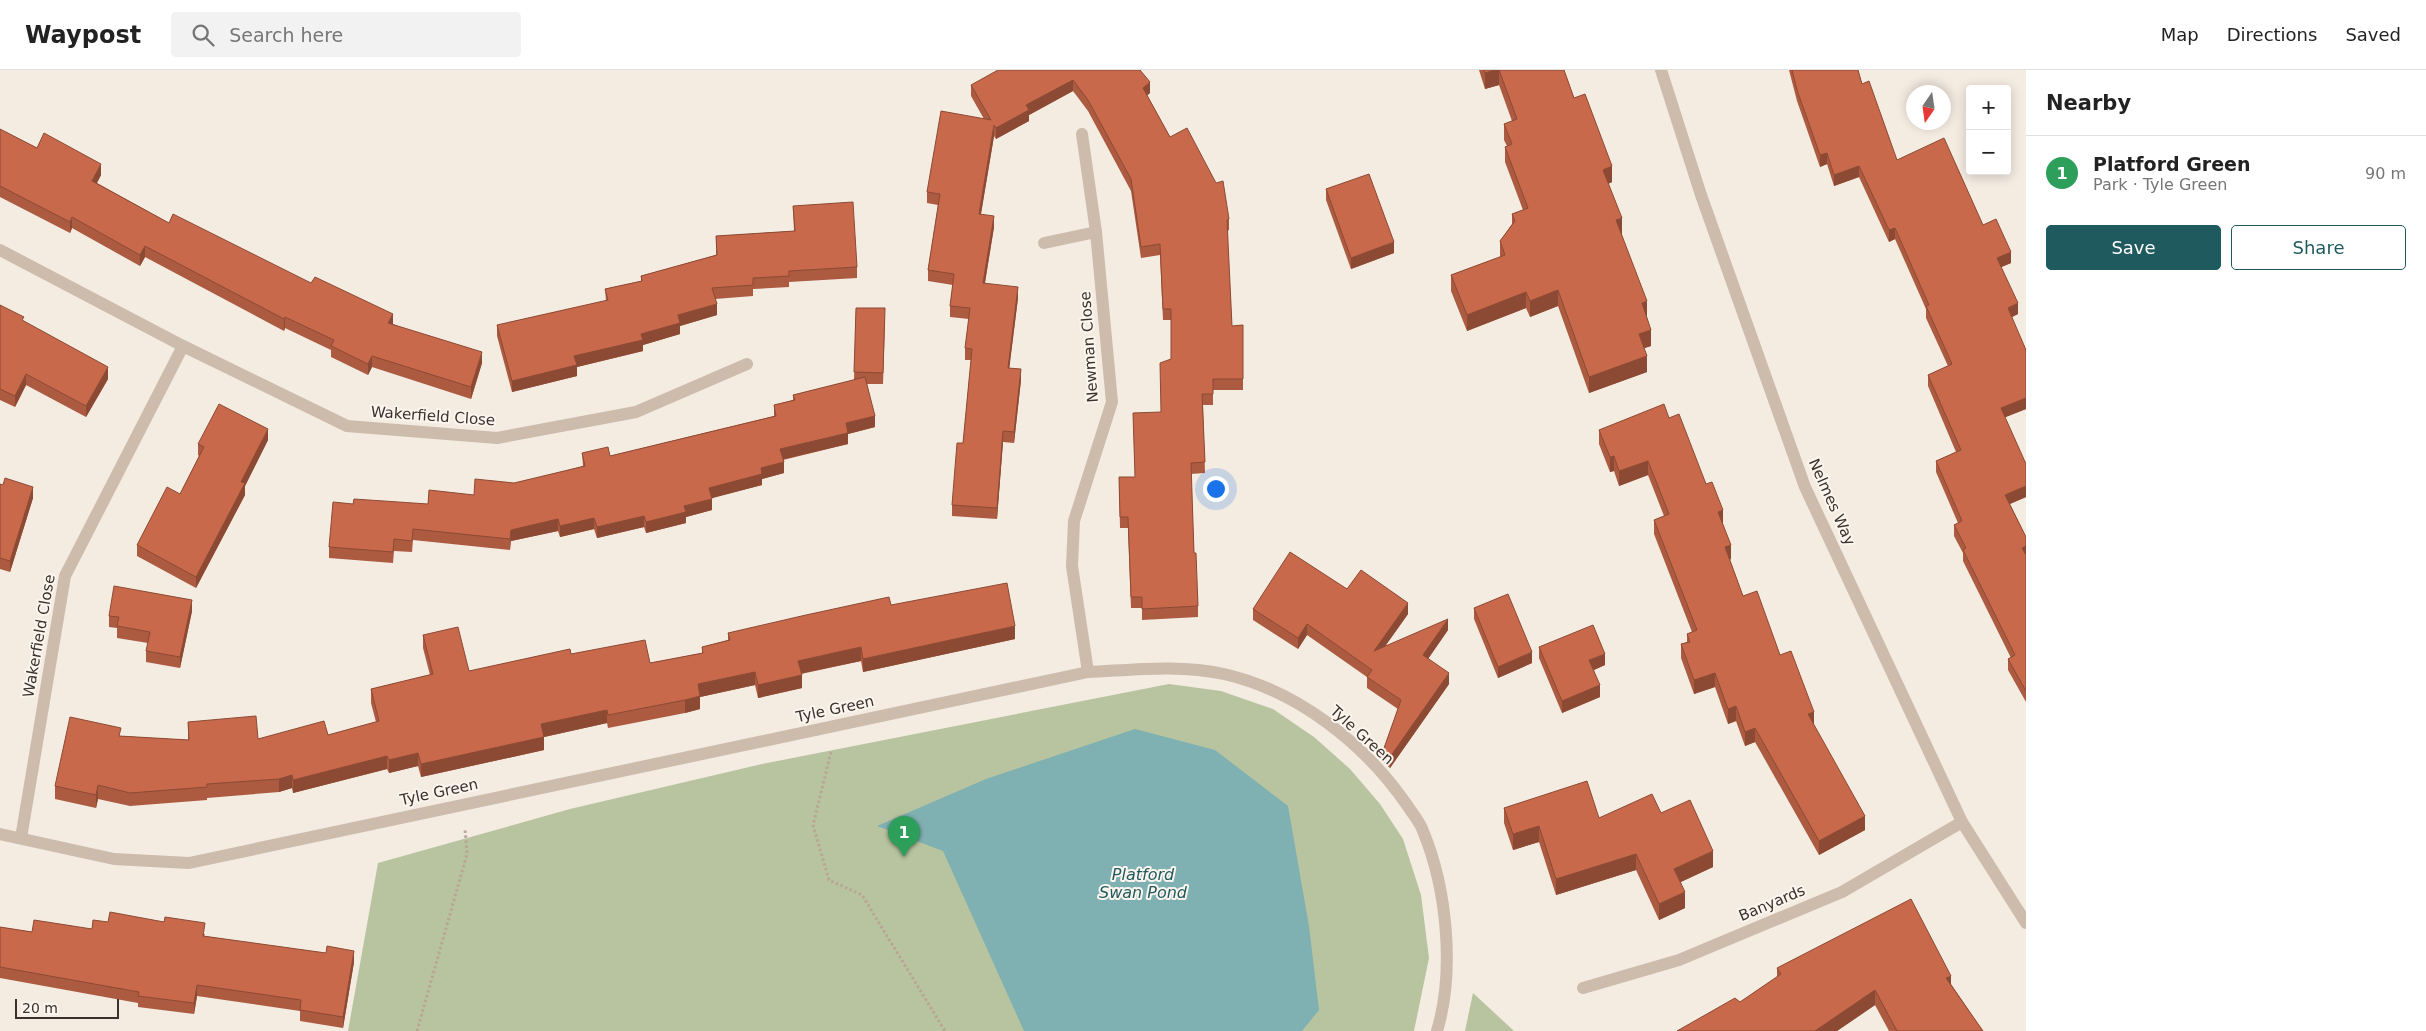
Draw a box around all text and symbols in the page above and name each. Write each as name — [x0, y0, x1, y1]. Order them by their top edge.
search box — [171, 12, 521, 57]
text: Waypost — [25, 21, 141, 49]
icon: search — [189, 21, 217, 49]
text: Search here — [229, 24, 343, 46]
text: Map — [2161, 24, 2199, 45]
text: Directions — [2227, 24, 2317, 45]
text: Saved — [2345, 24, 2401, 45]
north arrow — [1906, 85, 1951, 130]
map controls — [1966, 85, 2011, 175]
button: + — [1966, 85, 2011, 130]
text: Nearby — [2046, 91, 2131, 115]
button: − — [1966, 130, 2011, 175]
text: Platford Green — [2093, 153, 2251, 175]
text: 1 — [2056, 164, 2068, 183]
text: 90 m — [2365, 164, 2406, 183]
text: Park · Tyle Green — [2093, 175, 2227, 194]
button: Save — [2046, 225, 2221, 270]
button: Share — [2231, 225, 2406, 270]
street label: Newman Close — [1076, 291, 1102, 403]
street label: Wakerfield Close — [370, 403, 496, 429]
street label: Nelmes Way — [1805, 456, 1859, 548]
your location — [1203, 476, 1229, 502]
street label: Wakerfield Close — [19, 573, 59, 699]
street label: Tyle Green — [793, 692, 876, 726]
street label: Tyle Green — [1326, 701, 1397, 768]
street label: Tyle Green — [397, 775, 480, 809]
pin: 1 — [888, 816, 920, 857]
water label: Platford Swan Pond — [1099, 865, 1188, 902]
street label: Banyards — [1736, 881, 1808, 925]
scale bar — [15, 996, 119, 1019]
text: 20 m — [22, 1000, 58, 1016]

